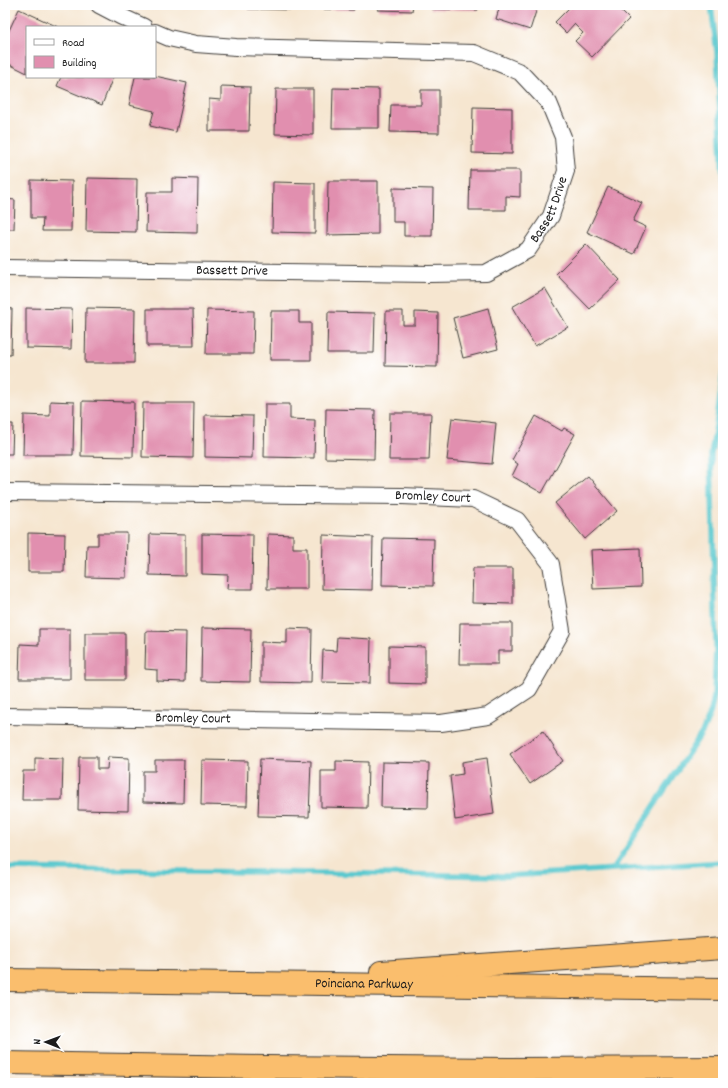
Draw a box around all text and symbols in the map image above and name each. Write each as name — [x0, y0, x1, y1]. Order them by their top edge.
legend — [26, 26, 156, 78]
text: Road — [62, 35, 84, 52]
text: Building — [62, 55, 97, 72]
street label: Bassett Drive — [525, 174, 573, 247]
street label: Bassett Drive — [196, 261, 268, 282]
street label: Bromley Court — [395, 486, 471, 509]
street label: Bromley Court — [155, 708, 231, 730]
street label: Poinciana Parkway — [315, 974, 413, 995]
north arrow — [26, 1022, 66, 1062]
text: N — [30, 1038, 46, 1045]

